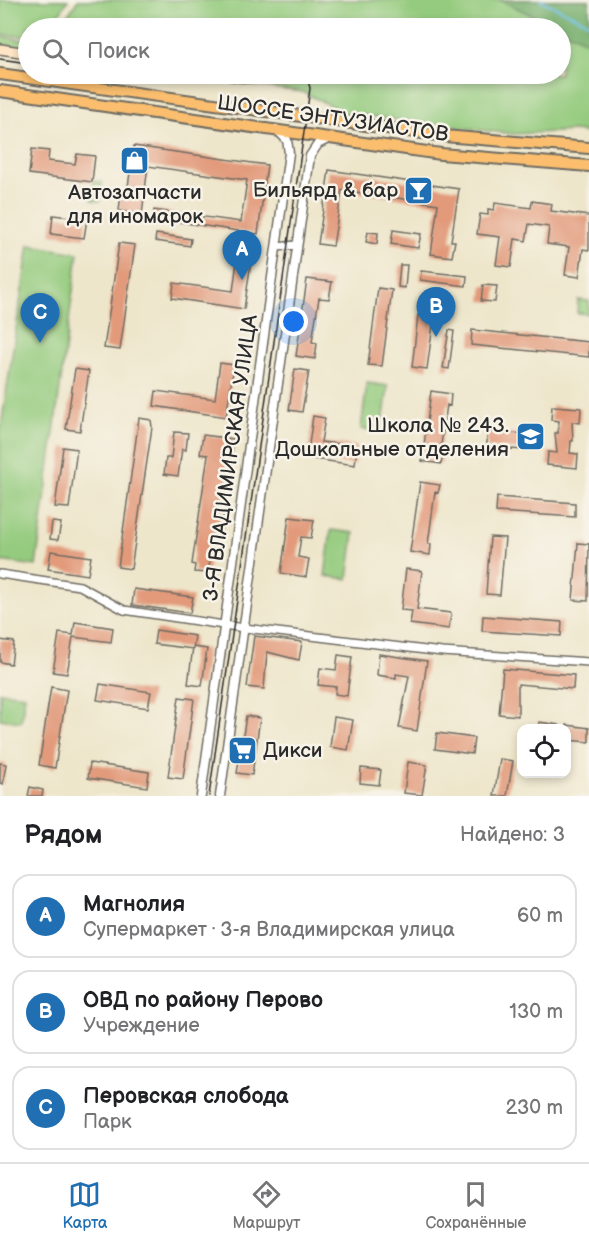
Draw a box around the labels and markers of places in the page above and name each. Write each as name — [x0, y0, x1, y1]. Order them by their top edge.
shop icon: Автозапчасти для иномарок — [119, 145, 151, 177]
bar icon: Бильярд & бар — [403, 174, 435, 206]
place label: Бильярд & бар — [253, 178, 398, 203]
place label: Автозапчасти для иномарок — [67, 180, 203, 229]
pin: A — [222, 230, 262, 280]
pin: B — [416, 288, 456, 337]
pin: C — [20, 294, 60, 343]
place label: Школа № 243. Дошкольные отделения — [275, 413, 509, 462]
school or university icon: Школа № 243. Дошкольные отделения — [514, 421, 546, 453]
supermarket icon: Дикси — [226, 734, 258, 766]
place label: Дикси — [263, 738, 322, 763]

